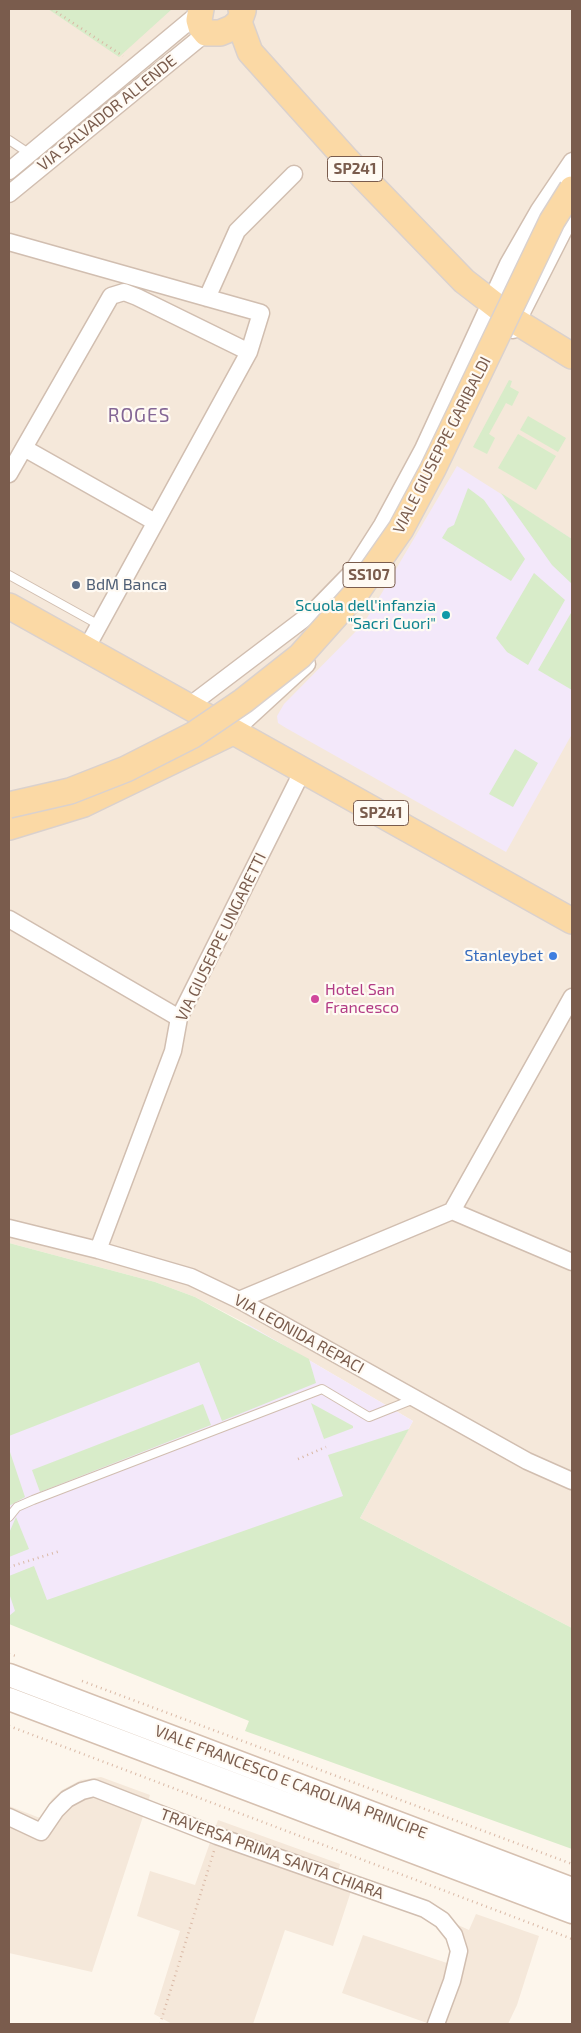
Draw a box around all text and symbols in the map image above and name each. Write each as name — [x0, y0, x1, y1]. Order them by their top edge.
street label: VIA SALVADOR ALLENDE — [34, 51, 180, 175]
road number: SP241 — [328, 156, 382, 182]
street label: VIALE GIUSEPPE GARIBALDI — [389, 353, 495, 537]
district label: ROGES — [107, 405, 171, 427]
road number: SS107 — [343, 562, 395, 588]
place label: BdM Banca — [86, 575, 167, 595]
marker: BdM Banca — [70, 579, 82, 591]
place label: Scuola dell'infanzia "Sacri Cuori" — [295, 596, 436, 634]
marker: Scuola dell'infanzia "Sacri Cuori" — [440, 609, 452, 621]
road number: SP241 — [354, 800, 408, 826]
street label: VIA GIUSEPPE UNGARETTI — [172, 850, 270, 1024]
place label: Stanleybet — [464, 946, 543, 966]
marker: Stanleybet — [547, 950, 559, 962]
place label: Hotel San Francesco — [325, 980, 399, 1018]
marker: Hotel San Francesco — [309, 993, 321, 1005]
street label: VIA LEONIDA REPACI — [231, 1290, 367, 1378]
street label: VIALE FRANCESCO E CAROLINA PRINCIPE — [152, 1721, 430, 1843]
street label: TRAVERSA PRIMA SANTA CHIARA — [158, 1805, 386, 1903]

